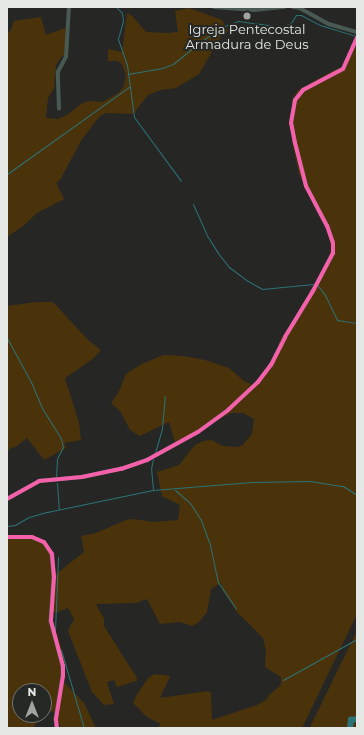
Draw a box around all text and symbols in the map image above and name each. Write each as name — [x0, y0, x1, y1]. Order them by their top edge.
marker: Igreja Pentecostal Armadura de Deus — [242, 11, 252, 21]
place label: Igreja Pentecostal Armadura de Deus — [186, 22, 308, 53]
north arrow — [12, 683, 52, 723]
text: N — [28, 685, 36, 699]

